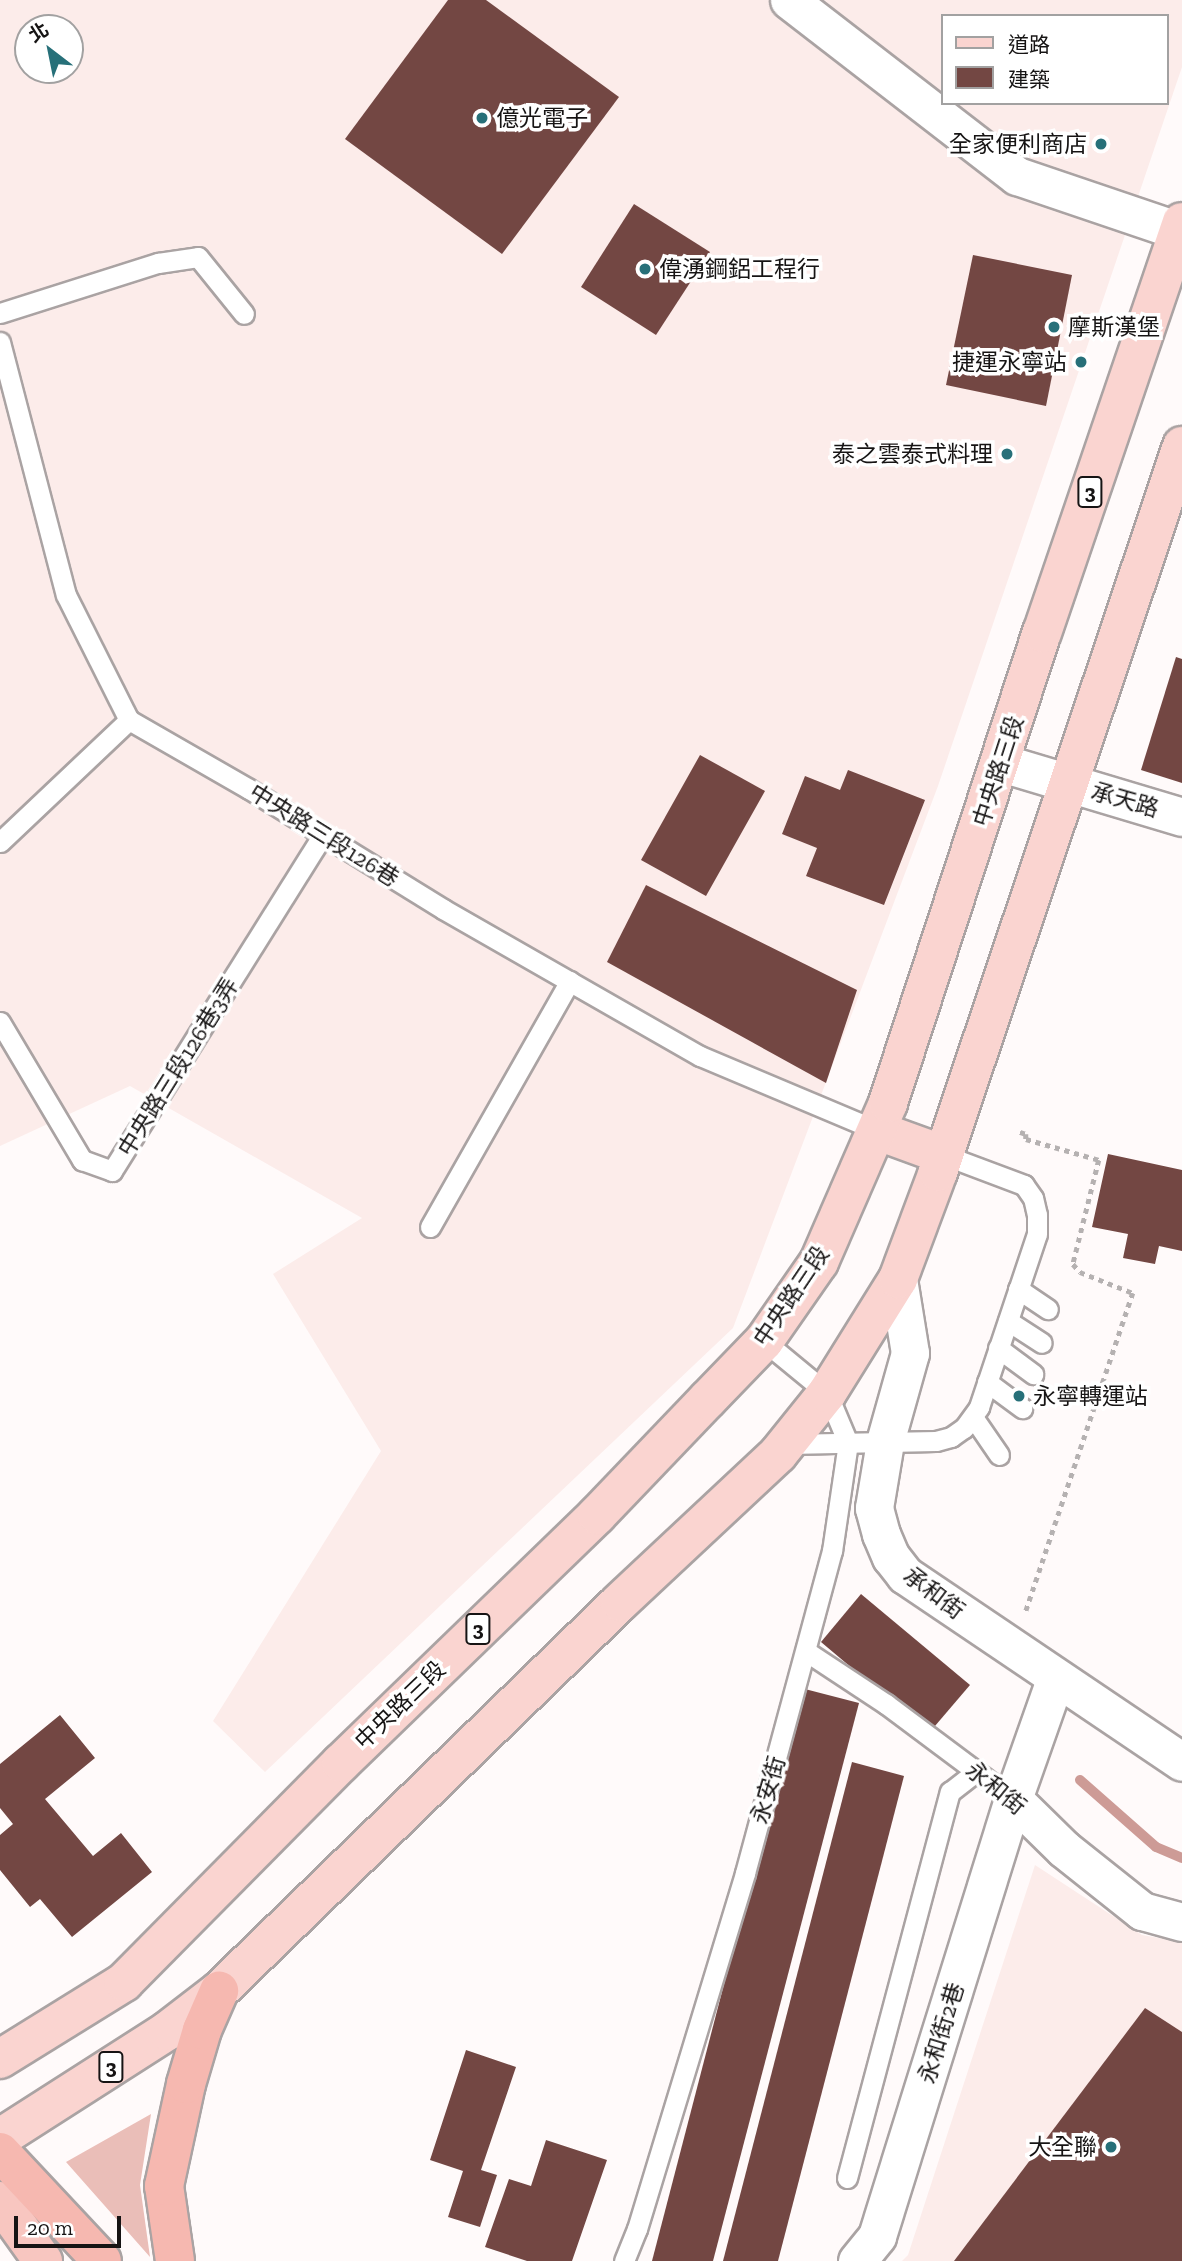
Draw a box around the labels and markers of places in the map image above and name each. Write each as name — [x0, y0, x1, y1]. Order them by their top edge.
place label: 億光電子 — [496, 104, 588, 132]
marker: 億光電子 — [474, 110, 490, 126]
place label: 全家便利商店 — [949, 130, 1087, 158]
marker: 全家便利商店 — [1093, 136, 1109, 152]
place label: 偉湧鋼鋁工程行 — [659, 255, 820, 283]
marker: 偉湧鋼鋁工程行 — [637, 261, 653, 277]
place label: 摩斯漢堡 — [1068, 313, 1160, 341]
marker: 摩斯漢堡 — [1046, 319, 1062, 335]
place label: 捷運永寧站 — [952, 348, 1067, 376]
marker: 捷運永寧站 — [1073, 354, 1089, 370]
place label: 泰之雲泰式料理 — [832, 440, 993, 468]
marker: 泰之雲泰式料理 — [999, 446, 1015, 462]
place label: 永寧轉運站 — [1033, 1382, 1148, 1410]
marker: 永寧轉運站 — [1011, 1388, 1027, 1404]
place label: 大全聯 — [1028, 2133, 1097, 2161]
marker: 大全聯 — [1103, 2139, 1119, 2155]

